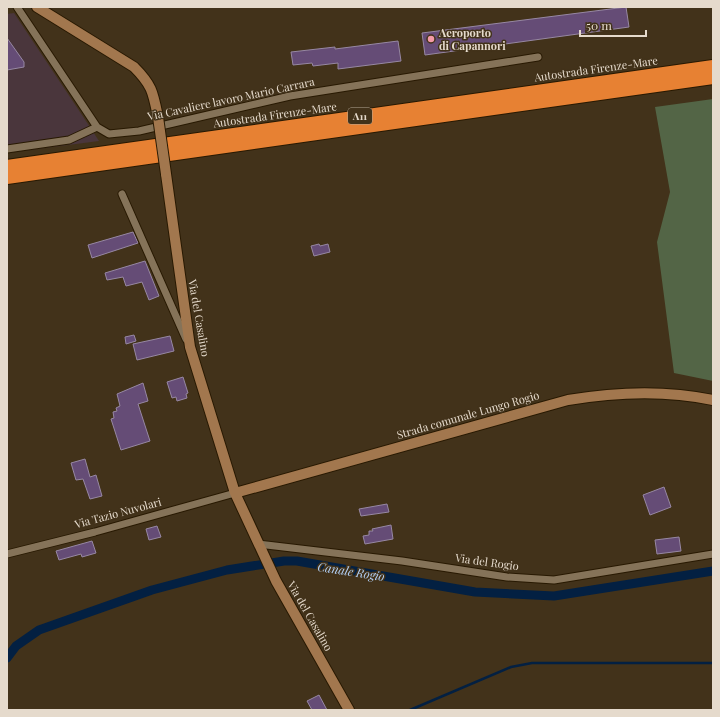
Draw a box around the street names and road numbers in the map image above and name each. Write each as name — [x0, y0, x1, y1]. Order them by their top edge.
street label: Autostrada Firenze-Mare — [532, 52, 659, 85]
street label: Via Cavaliere lavoro Mario Carrara — [145, 73, 316, 124]
street label: Autostrada Firenze-Mare — [211, 98, 338, 131]
road number: A11 — [348, 108, 372, 124]
street label: Via del Casalino — [185, 277, 214, 358]
street label: Strada comunale Lungo Rogio — [395, 387, 541, 442]
street label: Via Tazio Nuvolari — [72, 494, 163, 532]
street label: Via del Rogio — [453, 549, 520, 573]
street label: Via del Casalino — [284, 577, 336, 653]

